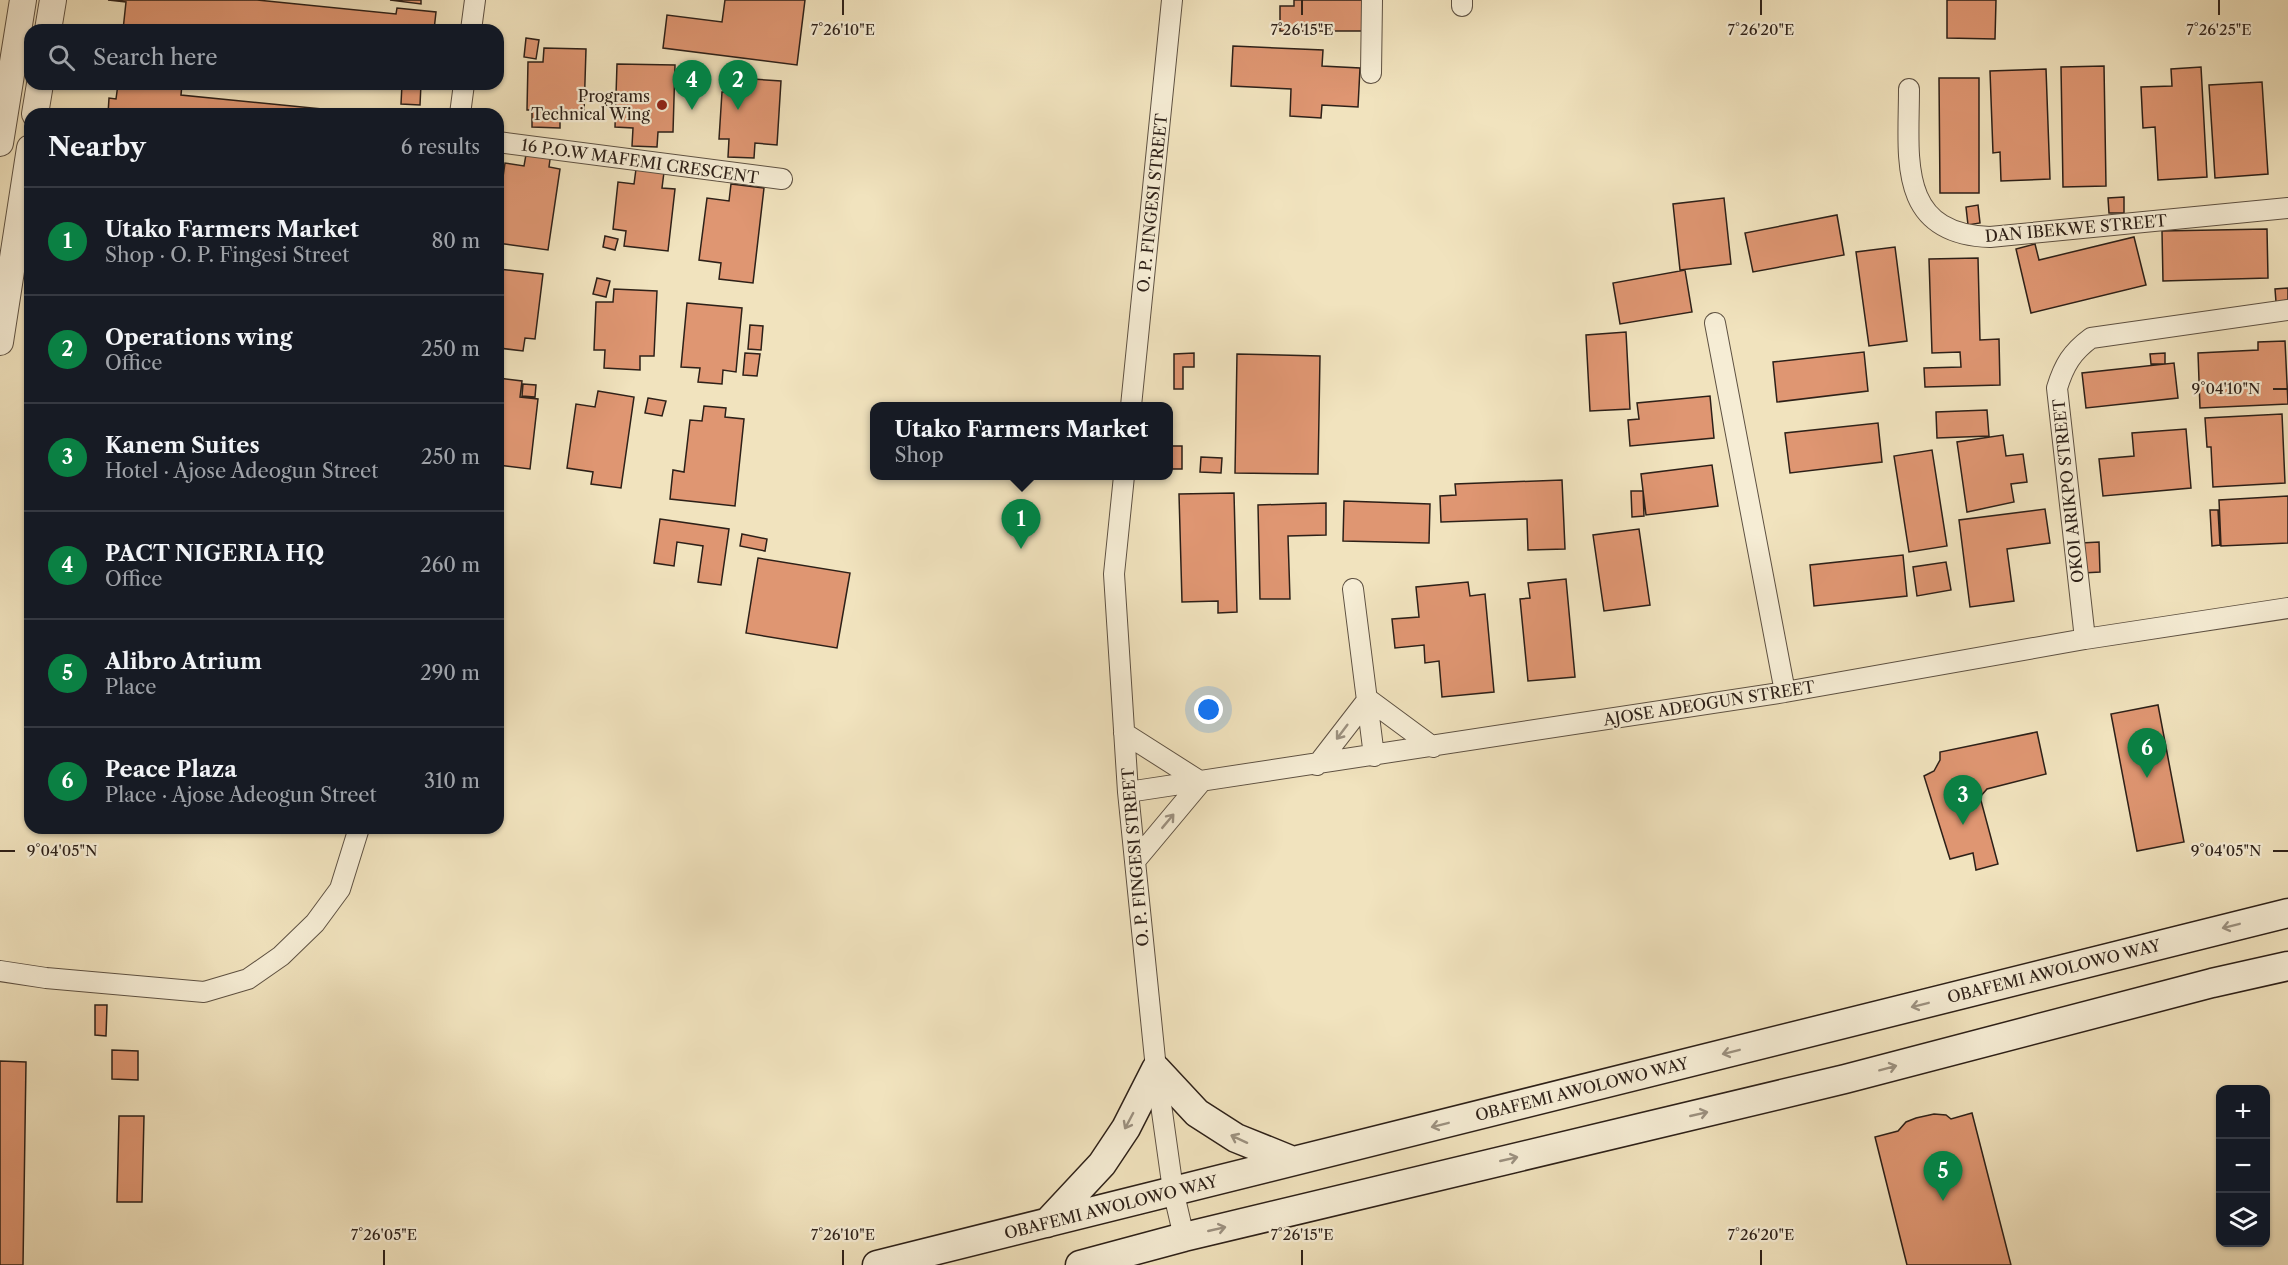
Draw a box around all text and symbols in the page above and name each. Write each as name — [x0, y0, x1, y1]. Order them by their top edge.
text: 7°26'10"E — [811, 20, 875, 39]
text: 7°26'15"E — [1270, 20, 1334, 39]
text: 7°26'20"E — [1728, 20, 1794, 39]
text: 7°26'25"E — [2186, 20, 2252, 39]
search box — [24, 24, 504, 90]
icon: search — [45, 41, 78, 74]
text: Search here — [93, 44, 218, 71]
pin: 4 — [672, 60, 712, 110]
pin: 2 — [718, 60, 758, 110]
place label: Programs Technical Wing — [531, 86, 651, 124]
marker: Programs Technical Wing — [655, 98, 669, 112]
street label: O. P. FINGESI STREET — [1133, 113, 1171, 293]
text: Nearby — [48, 131, 146, 163]
street label: 16 P.O.W MAFEMI CRESCENT — [520, 134, 760, 188]
text: 6 results — [401, 135, 480, 159]
street label: DAN IBEKWE STREET — [1984, 210, 2168, 246]
text: Utako Farmers Market — [105, 216, 359, 243]
text: 1 — [63, 229, 72, 253]
text: 80 m — [432, 229, 480, 253]
text: Shop · O. P. Fingesi Street — [105, 243, 349, 267]
text: Operations wing — [105, 324, 292, 351]
text: 2 — [62, 337, 73, 361]
text: 250 m — [421, 337, 480, 361]
text: Office — [105, 351, 163, 375]
text: 9°04'10"N — [2192, 379, 2260, 398]
street label: OKOI ARIKPO STREET — [2048, 398, 2088, 584]
popup — [870, 402, 1173, 480]
text: Utako Farmers Market — [895, 416, 1148, 443]
text: Kanem Suites — [105, 432, 260, 459]
text: Shop — [895, 443, 944, 467]
text: 3 — [62, 445, 73, 469]
text: 250 m — [421, 445, 480, 469]
text: Hotel · Ajose Adeogun Street — [105, 459, 378, 483]
pin: 1 — [1002, 500, 1040, 549]
text: PACT NIGERIA HQ — [105, 540, 324, 567]
text: 4 — [62, 553, 73, 577]
text: 260 m — [420, 553, 480, 577]
text: Office — [105, 567, 163, 591]
text: Alibro Atrium — [105, 648, 262, 675]
text: 5 — [62, 661, 73, 685]
text: 290 m — [420, 661, 480, 685]
text: Place — [105, 675, 156, 699]
street label: AJOSE ADEOGUN STREET — [1601, 676, 1816, 730]
your location — [1194, 695, 1223, 724]
one-way arrow — [1336, 724, 1349, 740]
pin: 6 — [2128, 728, 2166, 778]
text: Peace Plaza — [105, 756, 237, 783]
street label: O. P. FINGESI STREET — [1117, 767, 1153, 947]
text: 6 — [62, 769, 73, 793]
text: 310 m — [424, 769, 480, 793]
pin: 3 — [1944, 776, 1982, 825]
text: Place · Ajose Adeogun Street — [105, 783, 377, 807]
one-way arrow — [1162, 813, 1175, 829]
text: 9°04'05"N — [27, 841, 97, 860]
text: 9°04'05"N — [2191, 841, 2261, 860]
one-way arrow — [2222, 921, 2241, 933]
street label: OBAFEMI AWOLOWO WAY — [1945, 935, 2163, 1007]
one-way arrow — [1911, 1000, 1930, 1012]
one-way arrow — [1722, 1047, 1741, 1059]
street label: OBAFEMI AWOLOWO WAY — [1473, 1053, 1691, 1125]
one-way arrow — [1879, 1061, 1898, 1073]
map controls — [2216, 1085, 2270, 1247]
button: + — [2216, 1085, 2270, 1139]
one-way arrow — [1689, 1107, 1708, 1119]
one-way arrow — [1123, 1112, 1134, 1130]
one-way arrow — [1430, 1119, 1449, 1131]
one-way arrow — [1231, 1132, 1249, 1144]
button: − — [2216, 1139, 2270, 1193]
pin: 5 — [1924, 1152, 1962, 1201]
one-way arrow — [1499, 1153, 1518, 1164]
street label: OBAFEMI AWOLOWO WAY — [1002, 1171, 1220, 1243]
button: layers — [2216, 1193, 2270, 1247]
one-way arrow — [1208, 1222, 1227, 1234]
text: 7°26'05"E — [351, 1225, 417, 1244]
text: 7°26'10"E — [811, 1225, 875, 1244]
text: 7°26'15"E — [1270, 1225, 1334, 1244]
text: 7°26'20"E — [1728, 1225, 1794, 1244]

